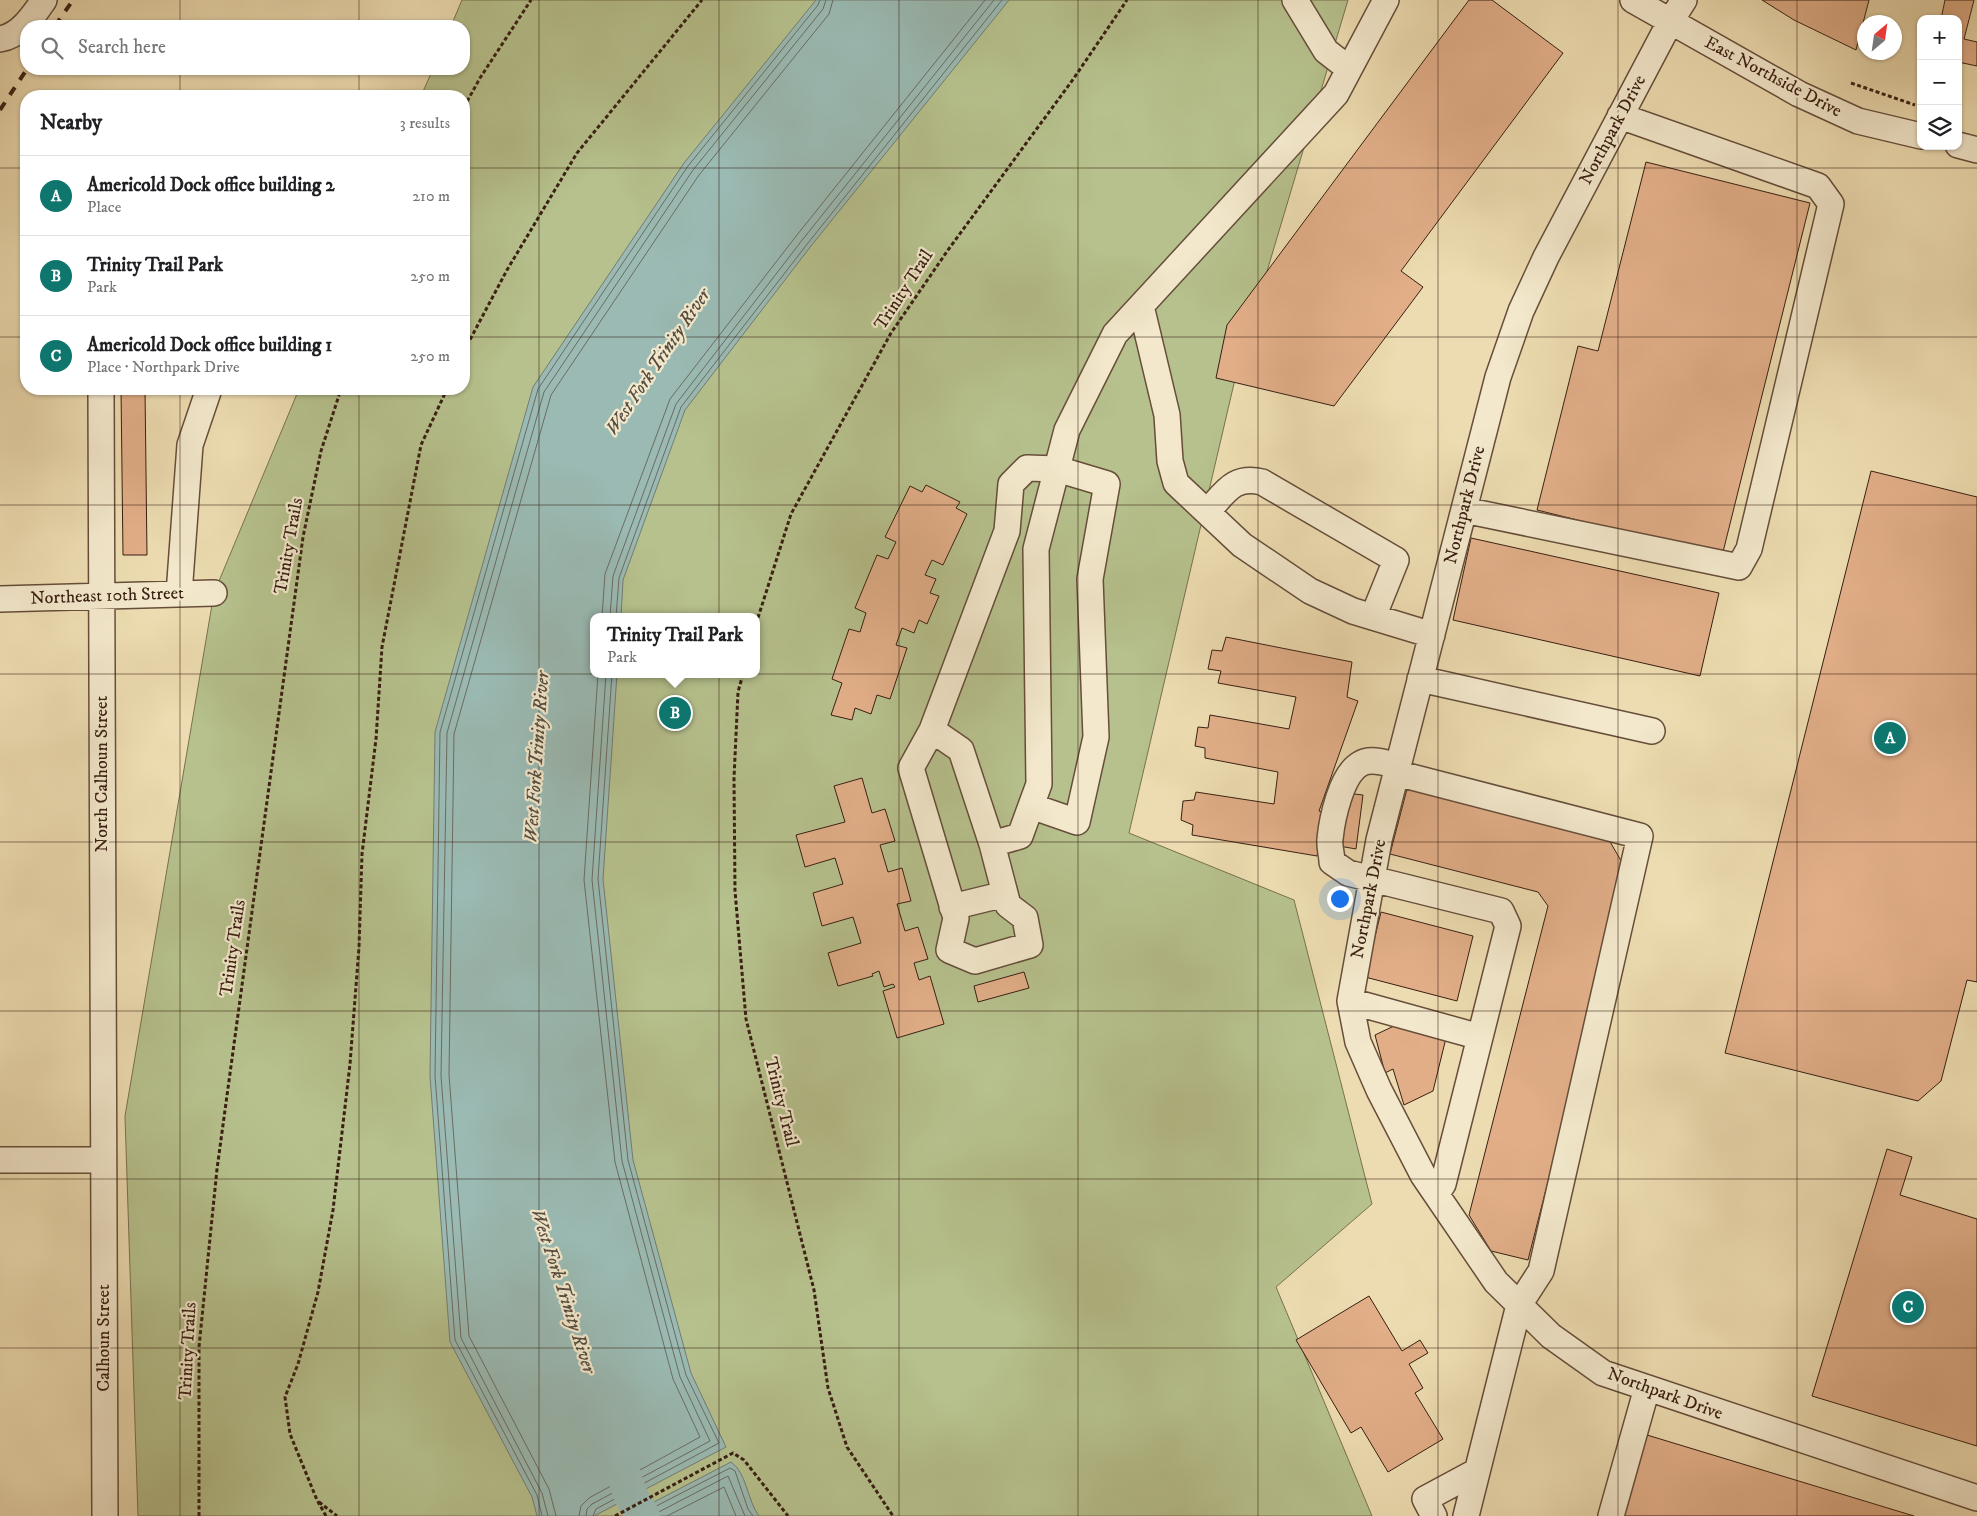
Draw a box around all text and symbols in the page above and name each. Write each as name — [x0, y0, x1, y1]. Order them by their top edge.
north arrow — [1857, 15, 1902, 60]
map controls — [1917, 15, 1962, 150]
button: + — [1917, 15, 1962, 60]
search box — [20, 20, 470, 75]
street label: East Northside Drive — [1701, 32, 1845, 122]
icon: search — [38, 34, 66, 62]
text: Search here — [78, 36, 166, 59]
button: − — [1917, 60, 1962, 105]
street label: Northpark Drive — [1575, 71, 1651, 189]
button: layers — [1917, 105, 1962, 150]
text: Nearby — [40, 110, 102, 136]
text: 3 results — [400, 113, 450, 133]
text: Americold Dock office building 2 — [87, 174, 335, 197]
text: A — [51, 186, 61, 206]
text: 210 m — [412, 186, 450, 206]
text: Place — [87, 197, 121, 217]
street label: Trinity Trail — [870, 245, 938, 334]
text: Trinity Trail Park — [87, 254, 223, 277]
text: B — [51, 266, 61, 286]
text: 250 m — [410, 266, 450, 286]
text: Park — [87, 277, 117, 297]
water label: West Fork Trinity River — [600, 283, 717, 440]
text: Americold Dock office building 1 — [87, 334, 332, 357]
text: C — [51, 346, 61, 366]
text: 250 m — [410, 346, 450, 366]
text: Place · Northpark Drive — [87, 357, 240, 377]
street label: Northpark Drive — [1440, 444, 1490, 566]
street label: Trinity Trails — [270, 496, 308, 596]
street label: Northeast 10th Street — [30, 582, 184, 610]
popup — [590, 613, 760, 678]
text: Trinity Trail Park — [607, 624, 743, 647]
text: Park — [607, 647, 637, 667]
water label: West Fork Trinity River — [520, 668, 555, 843]
pin: B — [659, 694, 691, 732]
street label: North Calhoun Street — [91, 695, 113, 852]
pin: A — [1874, 719, 1906, 757]
street label: Northpark Drive — [1347, 837, 1391, 961]
your location — [1327, 886, 1353, 912]
street label: Trinity Trails — [215, 898, 251, 998]
street label: Trinity Trail — [759, 1055, 803, 1150]
water label: West Fork Trinity River — [526, 1206, 601, 1378]
street label: Calhoun Street — [93, 1284, 115, 1392]
pin: C — [1892, 1288, 1924, 1326]
street label: Trinity Trails — [174, 1302, 202, 1400]
street label: Northpark Drive — [1604, 1363, 1726, 1425]

